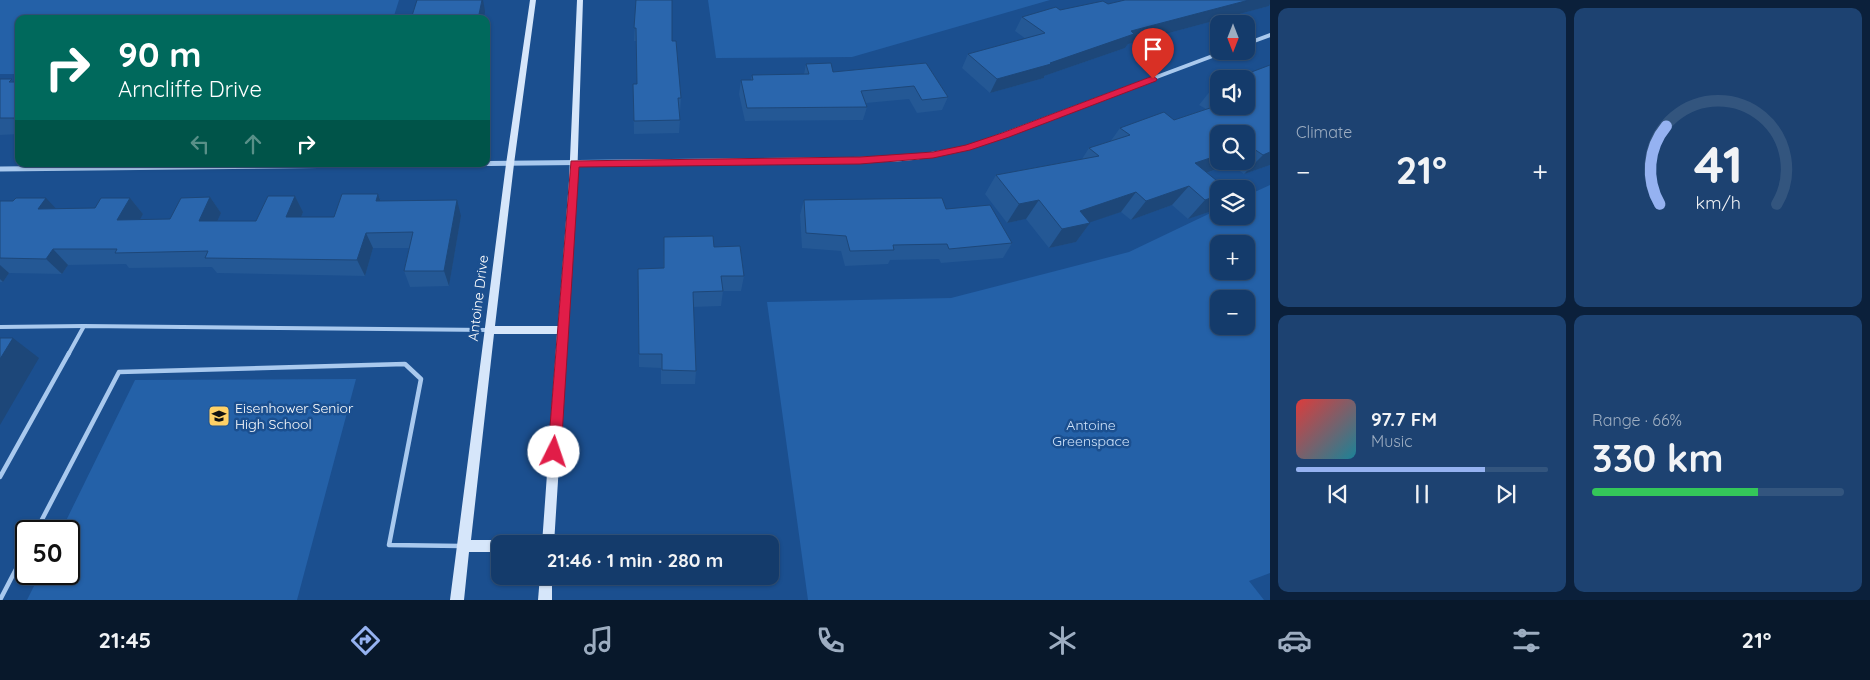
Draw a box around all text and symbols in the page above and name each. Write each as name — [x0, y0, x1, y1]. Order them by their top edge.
north arrow — [1210, 15, 1255, 60]
map controls — [1210, 15, 1255, 335]
pin — [1132, 28, 1174, 79]
text: 90 m — [118, 32, 201, 76]
icon: right — [35, 35, 100, 100]
icon: arrive — [1139, 35, 1167, 63]
button: sound — [1210, 70, 1255, 115]
text: Arncliffe Drive — [118, 75, 262, 103]
text: Climate — [1296, 122, 1352, 142]
button: search — [1210, 125, 1255, 170]
icon: left — [186, 130, 214, 158]
icon: ahead — [239, 130, 267, 158]
icon: right — [292, 130, 320, 158]
text: 41 — [1693, 131, 1743, 196]
text: 21° — [1396, 146, 1447, 194]
text: − — [1296, 154, 1311, 189]
text: + — [1532, 154, 1548, 189]
button: layers — [1210, 180, 1255, 225]
text: km/h — [1695, 191, 1741, 213]
button: + — [1210, 235, 1255, 280]
street label: Antoine Drive — [464, 254, 492, 342]
button: − — [1210, 290, 1255, 335]
place label: Eisenhower Senior High School — [235, 399, 354, 433]
school or university icon: Eisenhower Senior High School — [207, 404, 231, 428]
text: 97.7 FM — [1371, 407, 1437, 431]
text: Range · 66% — [1592, 410, 1682, 430]
park label: Antoine Greenspace — [1052, 416, 1130, 450]
position arrow — [527, 425, 579, 477]
text: Music — [1371, 431, 1413, 451]
text: 330 km — [1592, 434, 1723, 482]
icon: previous — [1324, 480, 1352, 508]
icon: pause — [1408, 480, 1436, 508]
icon: next — [1492, 480, 1520, 508]
speed limit sign: 50 — [15, 520, 80, 585]
text: 21:46 · 1 min · 280 m — [547, 548, 723, 572]
icon: directions — [348, 623, 383, 658]
icon: music — [581, 623, 616, 658]
icon: phone — [813, 623, 848, 658]
icon: climate — [1045, 623, 1080, 658]
icon: car — [1277, 623, 1312, 658]
icon: filters — [1509, 623, 1544, 658]
text: 21:45 — [99, 626, 151, 654]
text: 21° — [1742, 626, 1771, 654]

